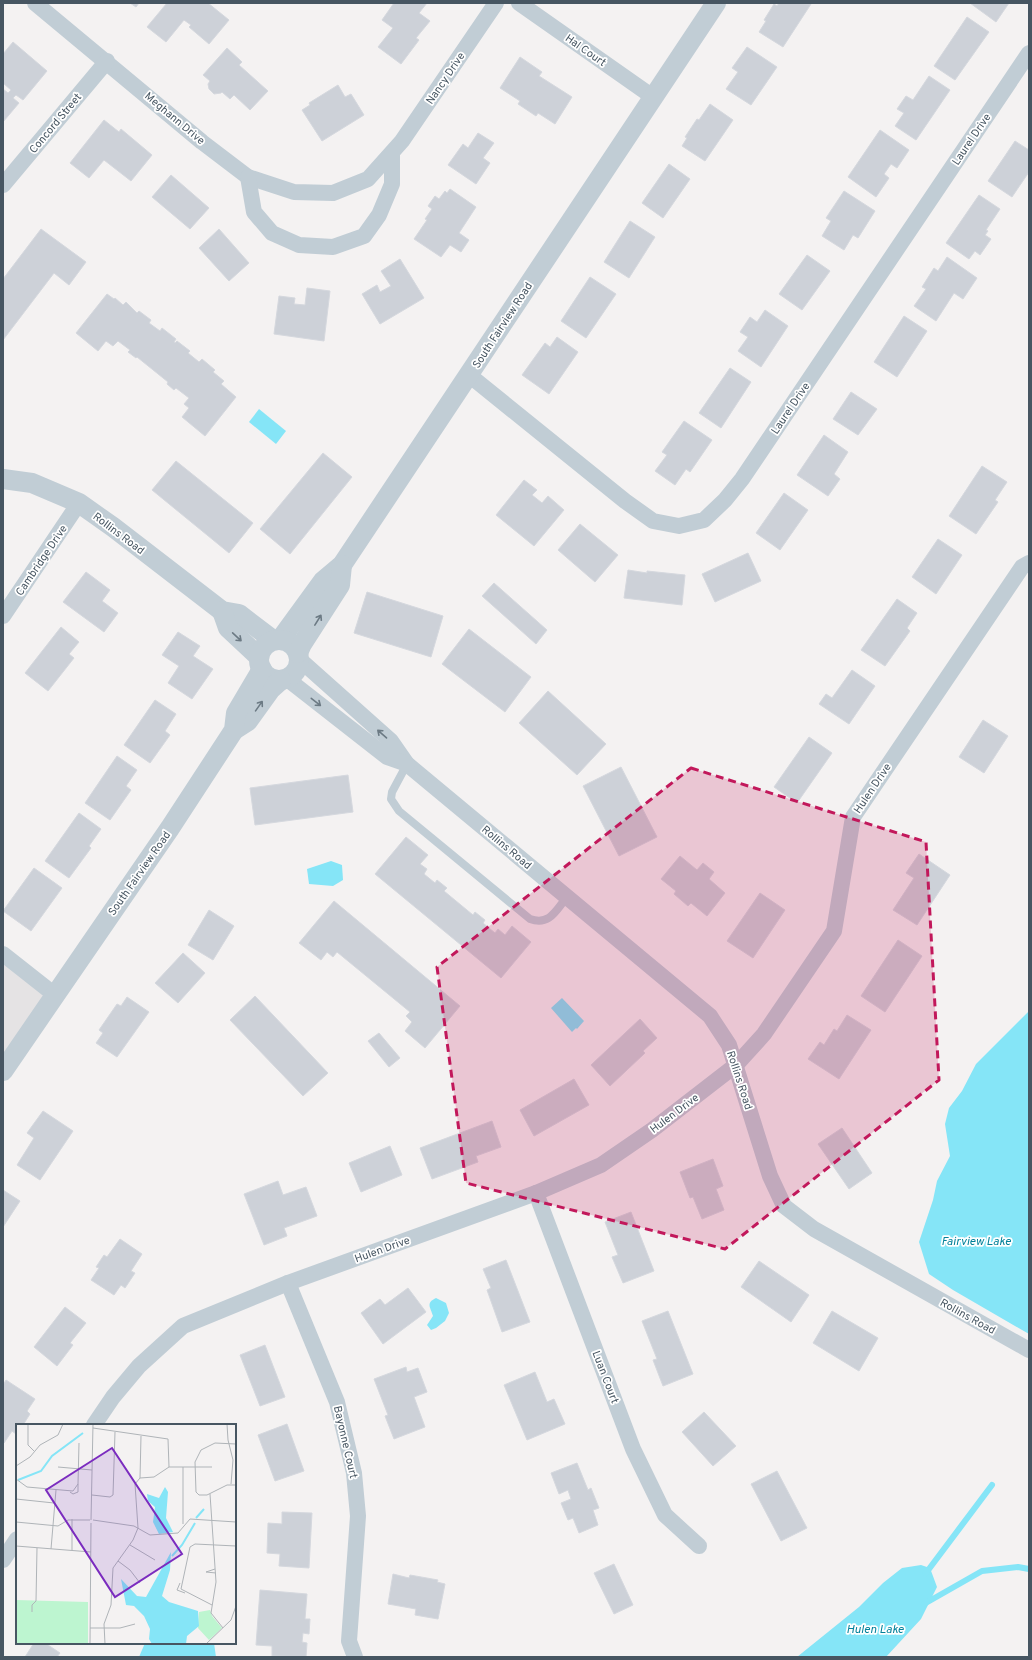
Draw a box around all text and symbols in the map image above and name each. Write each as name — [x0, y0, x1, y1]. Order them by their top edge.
street label: Hal Court — [562, 32, 609, 70]
street label: Nancy Drive — [423, 50, 468, 107]
street label: Meghann Drive — [141, 89, 207, 148]
street label: Concord Street — [27, 91, 85, 157]
street label: Laurel Drive — [949, 111, 994, 168]
street label: South Fairview Road — [470, 280, 536, 371]
street label: Laurel Drive — [768, 380, 813, 437]
street label: Rollins Road — [90, 510, 147, 558]
street label: Cambridge Drive — [13, 522, 71, 599]
one-way arrow — [314, 615, 322, 626]
one-way arrow — [232, 632, 242, 641]
one-way arrow — [311, 698, 322, 707]
one-way arrow — [255, 701, 263, 712]
one-way arrow — [377, 729, 388, 738]
street label: Hulen Drive — [851, 761, 895, 816]
street label: Rollins Road — [478, 823, 534, 873]
street label: South Fairview Road — [105, 829, 174, 918]
street label: Rollins Road — [723, 1049, 755, 1112]
street label: Hulen Drive — [647, 1091, 702, 1137]
street label: Hulen Drive — [353, 1233, 412, 1266]
water label: Fairview Lake — [941, 1234, 1012, 1250]
street label: Rollins Road — [937, 1296, 998, 1338]
street label: Luan Court — [589, 1349, 622, 1406]
street label: Bayonne Court — [330, 1404, 360, 1480]
inset map — [16, 1424, 236, 1644]
water label: Hulen Lake — [846, 1622, 905, 1638]

